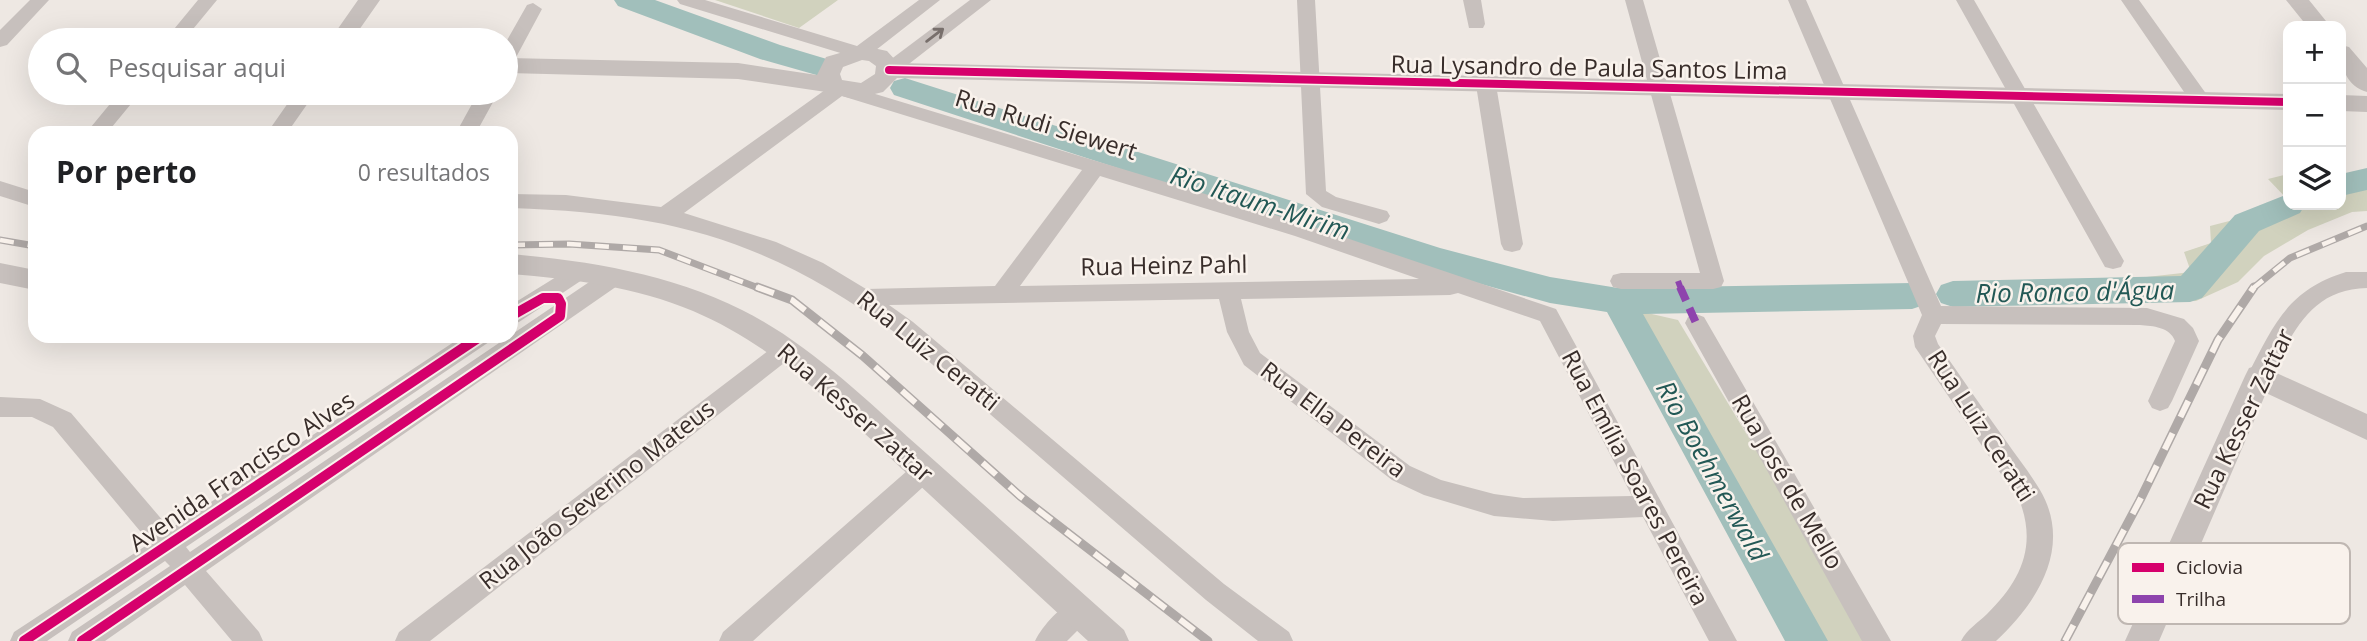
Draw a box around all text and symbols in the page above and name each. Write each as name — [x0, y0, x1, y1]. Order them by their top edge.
map controls — [2283, 21, 2346, 210]
button: + — [2283, 21, 2346, 84]
search box — [28, 28, 518, 105]
one-way arrow — [925, 28, 944, 43]
street label: Rua Lysandro de Paula Santos Lima — [1390, 47, 1788, 86]
icon: search — [52, 48, 90, 86]
text: Pesquisar aqui — [108, 49, 286, 85]
street label: Rua Rudi Siewert — [951, 80, 1142, 167]
button: − — [2283, 84, 2346, 147]
button: layers — [2283, 147, 2346, 210]
text: Por perto — [56, 151, 197, 192]
text: 0 resultados — [358, 156, 490, 188]
water label: Rio Itaum-Mirim — [1166, 156, 1355, 248]
street label: Rua Heinz Pahl — [1080, 247, 1248, 282]
water label: Rio Ronco d'Água — [1975, 271, 2175, 311]
street label: Rua Luiz Ceratti — [851, 282, 1007, 418]
street label: Rua Kesser Zattar — [2185, 322, 2301, 514]
street label: Rua Kesser Zattar — [771, 335, 941, 489]
street label: Rua Luiz Ceratti — [1921, 343, 2044, 507]
street label: Rua Emília Soares Pereira — [1555, 344, 1718, 611]
street label: Rua Ella Pereira — [1254, 353, 1414, 484]
water label: Rio Boehmerwald — [1648, 374, 1778, 568]
street label: Avenida Francisco Alves — [122, 383, 360, 559]
street label: Rua José de Mello — [1725, 388, 1852, 575]
street label: Rua João Severino Mateus — [471, 391, 721, 596]
legend — [2118, 543, 2350, 624]
text: Ciclovia — [2176, 554, 2243, 580]
text: Trilha — [2176, 586, 2226, 612]

